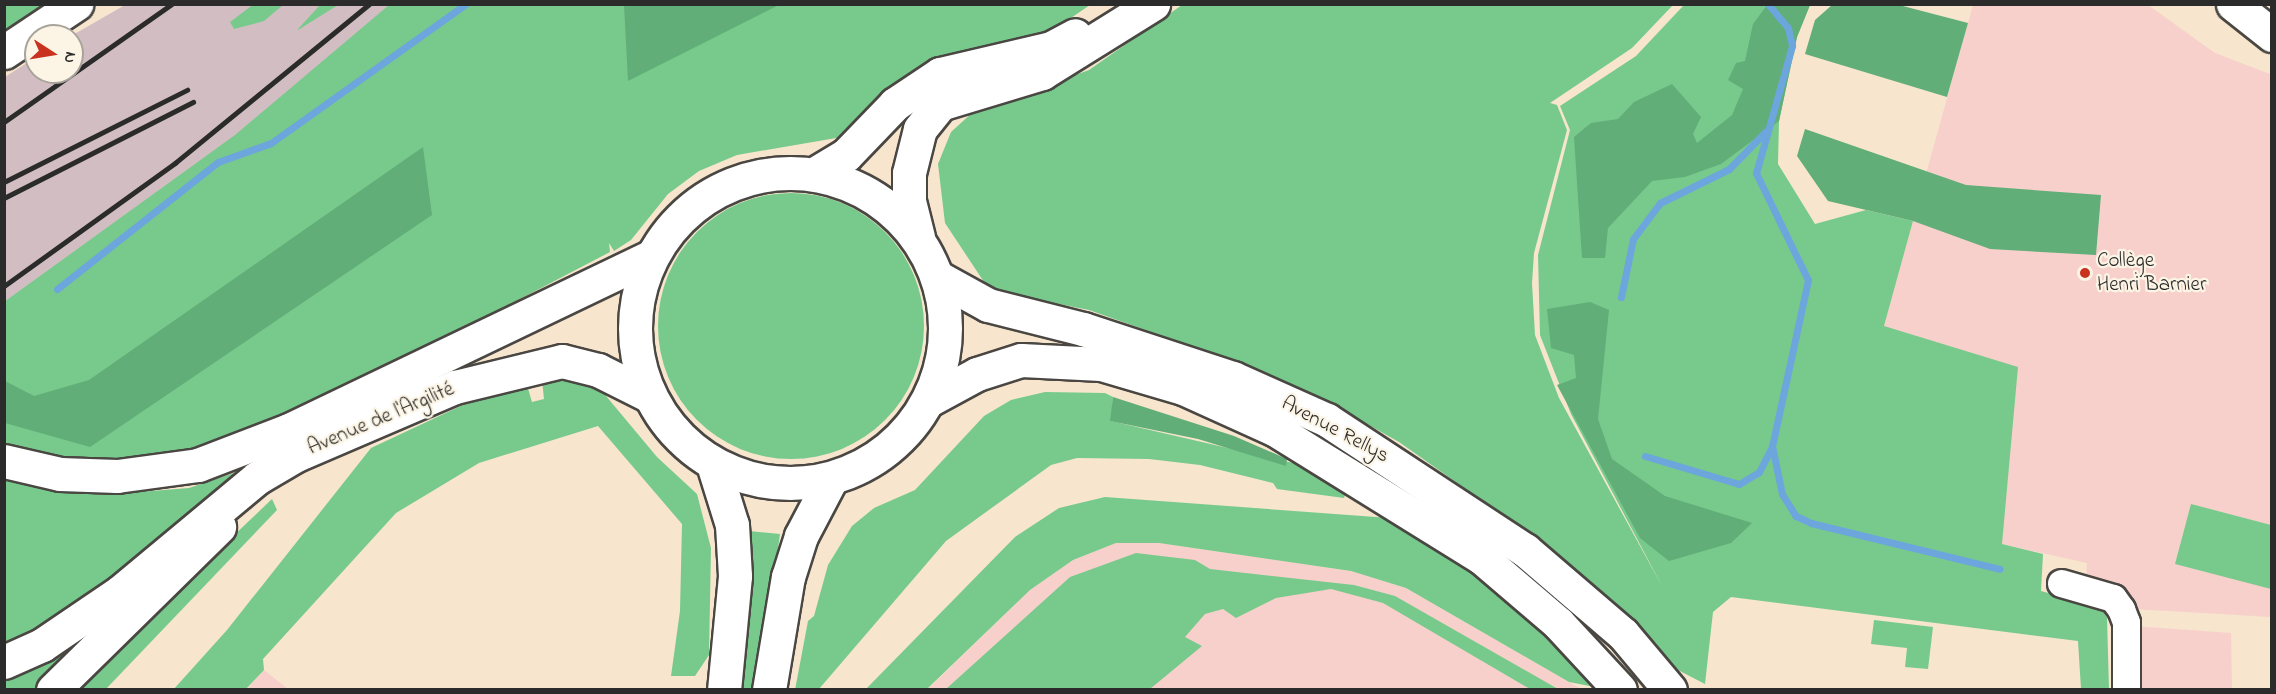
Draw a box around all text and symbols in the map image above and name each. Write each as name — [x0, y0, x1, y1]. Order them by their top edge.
north arrow — [24, 24, 84, 84]
text: N — [57, 50, 83, 65]
place label: Collège Henri Barnier — [2097, 248, 2207, 298]
marker: Collège Henri Barnier — [2078, 266, 2092, 280]
street label: Avenue de l'Argilité — [304, 377, 458, 461]
street label: Avenue Rellys — [1277, 391, 1393, 469]

